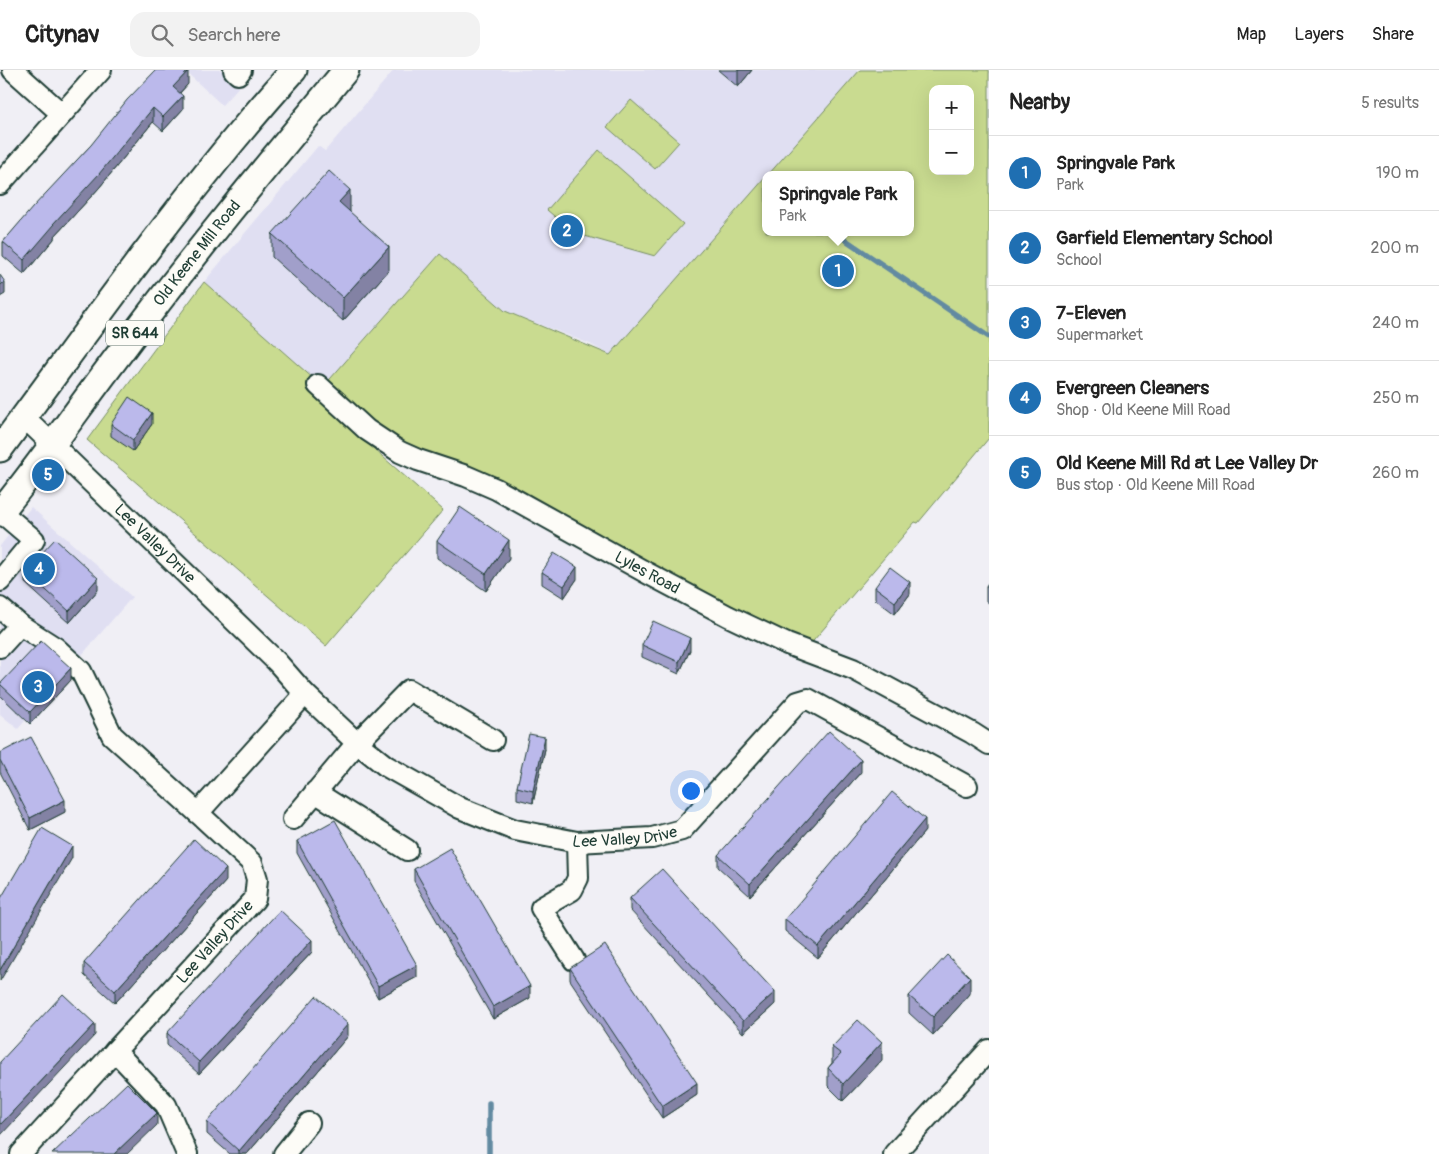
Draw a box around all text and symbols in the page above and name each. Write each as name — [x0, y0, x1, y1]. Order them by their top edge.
search box — [130, 12, 480, 57]
text: Citynav — [25, 20, 100, 49]
icon: search — [148, 21, 176, 49]
text: Search here — [188, 23, 280, 47]
text: Map — [1237, 23, 1266, 46]
text: Layers — [1294, 23, 1344, 46]
text: Share — [1372, 23, 1414, 46]
map controls — [929, 85, 974, 175]
button: + — [929, 85, 974, 130]
text: Nearby — [1009, 89, 1070, 116]
text: 5 results — [1361, 93, 1419, 113]
button: − — [929, 130, 974, 175]
text: Springvale Park — [1056, 151, 1175, 175]
text: 1 — [1022, 163, 1028, 183]
text: 190 m — [1376, 163, 1419, 183]
popup — [762, 171, 914, 236]
text: Park — [1056, 175, 1084, 195]
text: Springvale Park — [779, 182, 898, 206]
street label: Old Keene Mill Road — [149, 196, 245, 310]
text: Park — [779, 206, 807, 226]
pin: 2 — [551, 212, 583, 250]
text: Garfield Elementary School — [1056, 226, 1273, 250]
text: 2 — [1021, 238, 1029, 258]
text: 200 m — [1371, 238, 1419, 258]
text: School — [1056, 250, 1102, 270]
pin: 1 — [822, 252, 854, 290]
text: 7-Eleven — [1056, 301, 1126, 325]
text: 3 — [1021, 313, 1029, 333]
text: 240 m — [1372, 313, 1419, 333]
road number: SR 644 — [106, 320, 164, 346]
text: Supermarket — [1056, 325, 1143, 345]
text: Evergreen Cleaners — [1056, 376, 1209, 400]
text: 4 — [1020, 388, 1030, 408]
text: 250 m — [1373, 388, 1419, 408]
text: Shop · Old Keene Mill Road — [1056, 400, 1231, 420]
text: Old Keene Mill Rd at Lee Valley Dr — [1056, 451, 1318, 475]
pin: 5 — [32, 456, 64, 494]
text: 5 — [1021, 463, 1029, 483]
text: 260 m — [1372, 463, 1419, 483]
text: Bus stop · Old Keene Mill Road — [1056, 475, 1255, 495]
street label: Lee Valley Drive — [110, 500, 200, 588]
street label: Lyles Road — [611, 547, 683, 599]
pin: 4 — [23, 550, 55, 588]
pin: 3 — [22, 668, 54, 706]
your location — [678, 778, 704, 804]
street label: Lee Valley Drive — [571, 822, 679, 853]
street label: Lee Valley Drive — [172, 896, 258, 988]

